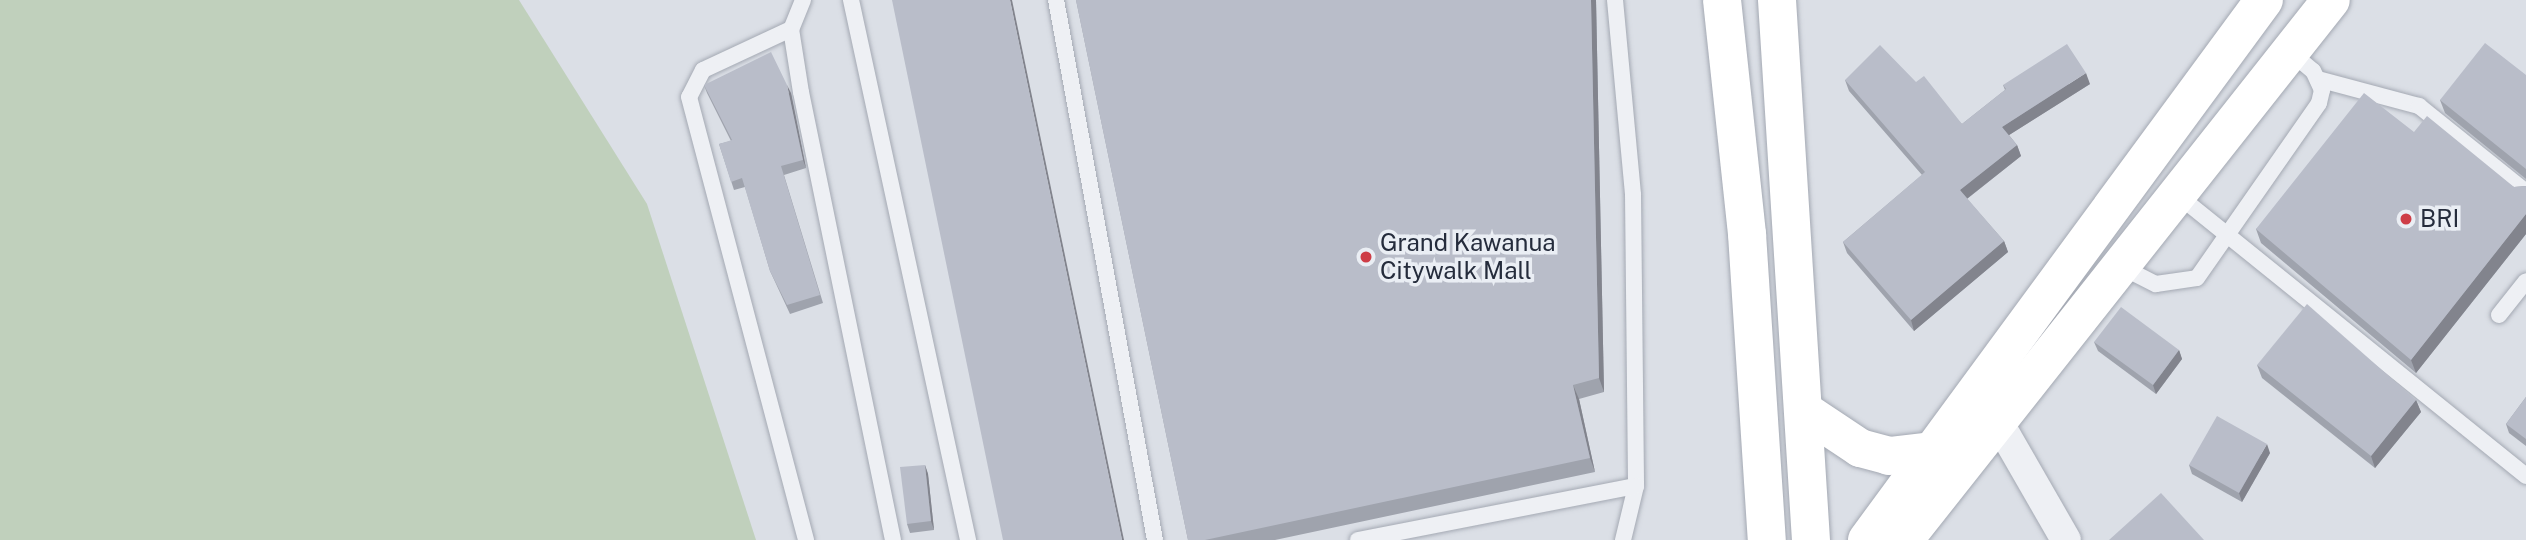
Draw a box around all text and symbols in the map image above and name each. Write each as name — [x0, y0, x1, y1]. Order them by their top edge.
place label: BRI — [2420, 205, 2459, 233]
marker: BRI — [2398, 211, 2414, 227]
place label: Grand Kawanua Citywalk Mall — [1380, 229, 1556, 285]
marker: Grand Kawanua Citywalk Mall — [1358, 249, 1374, 265]

